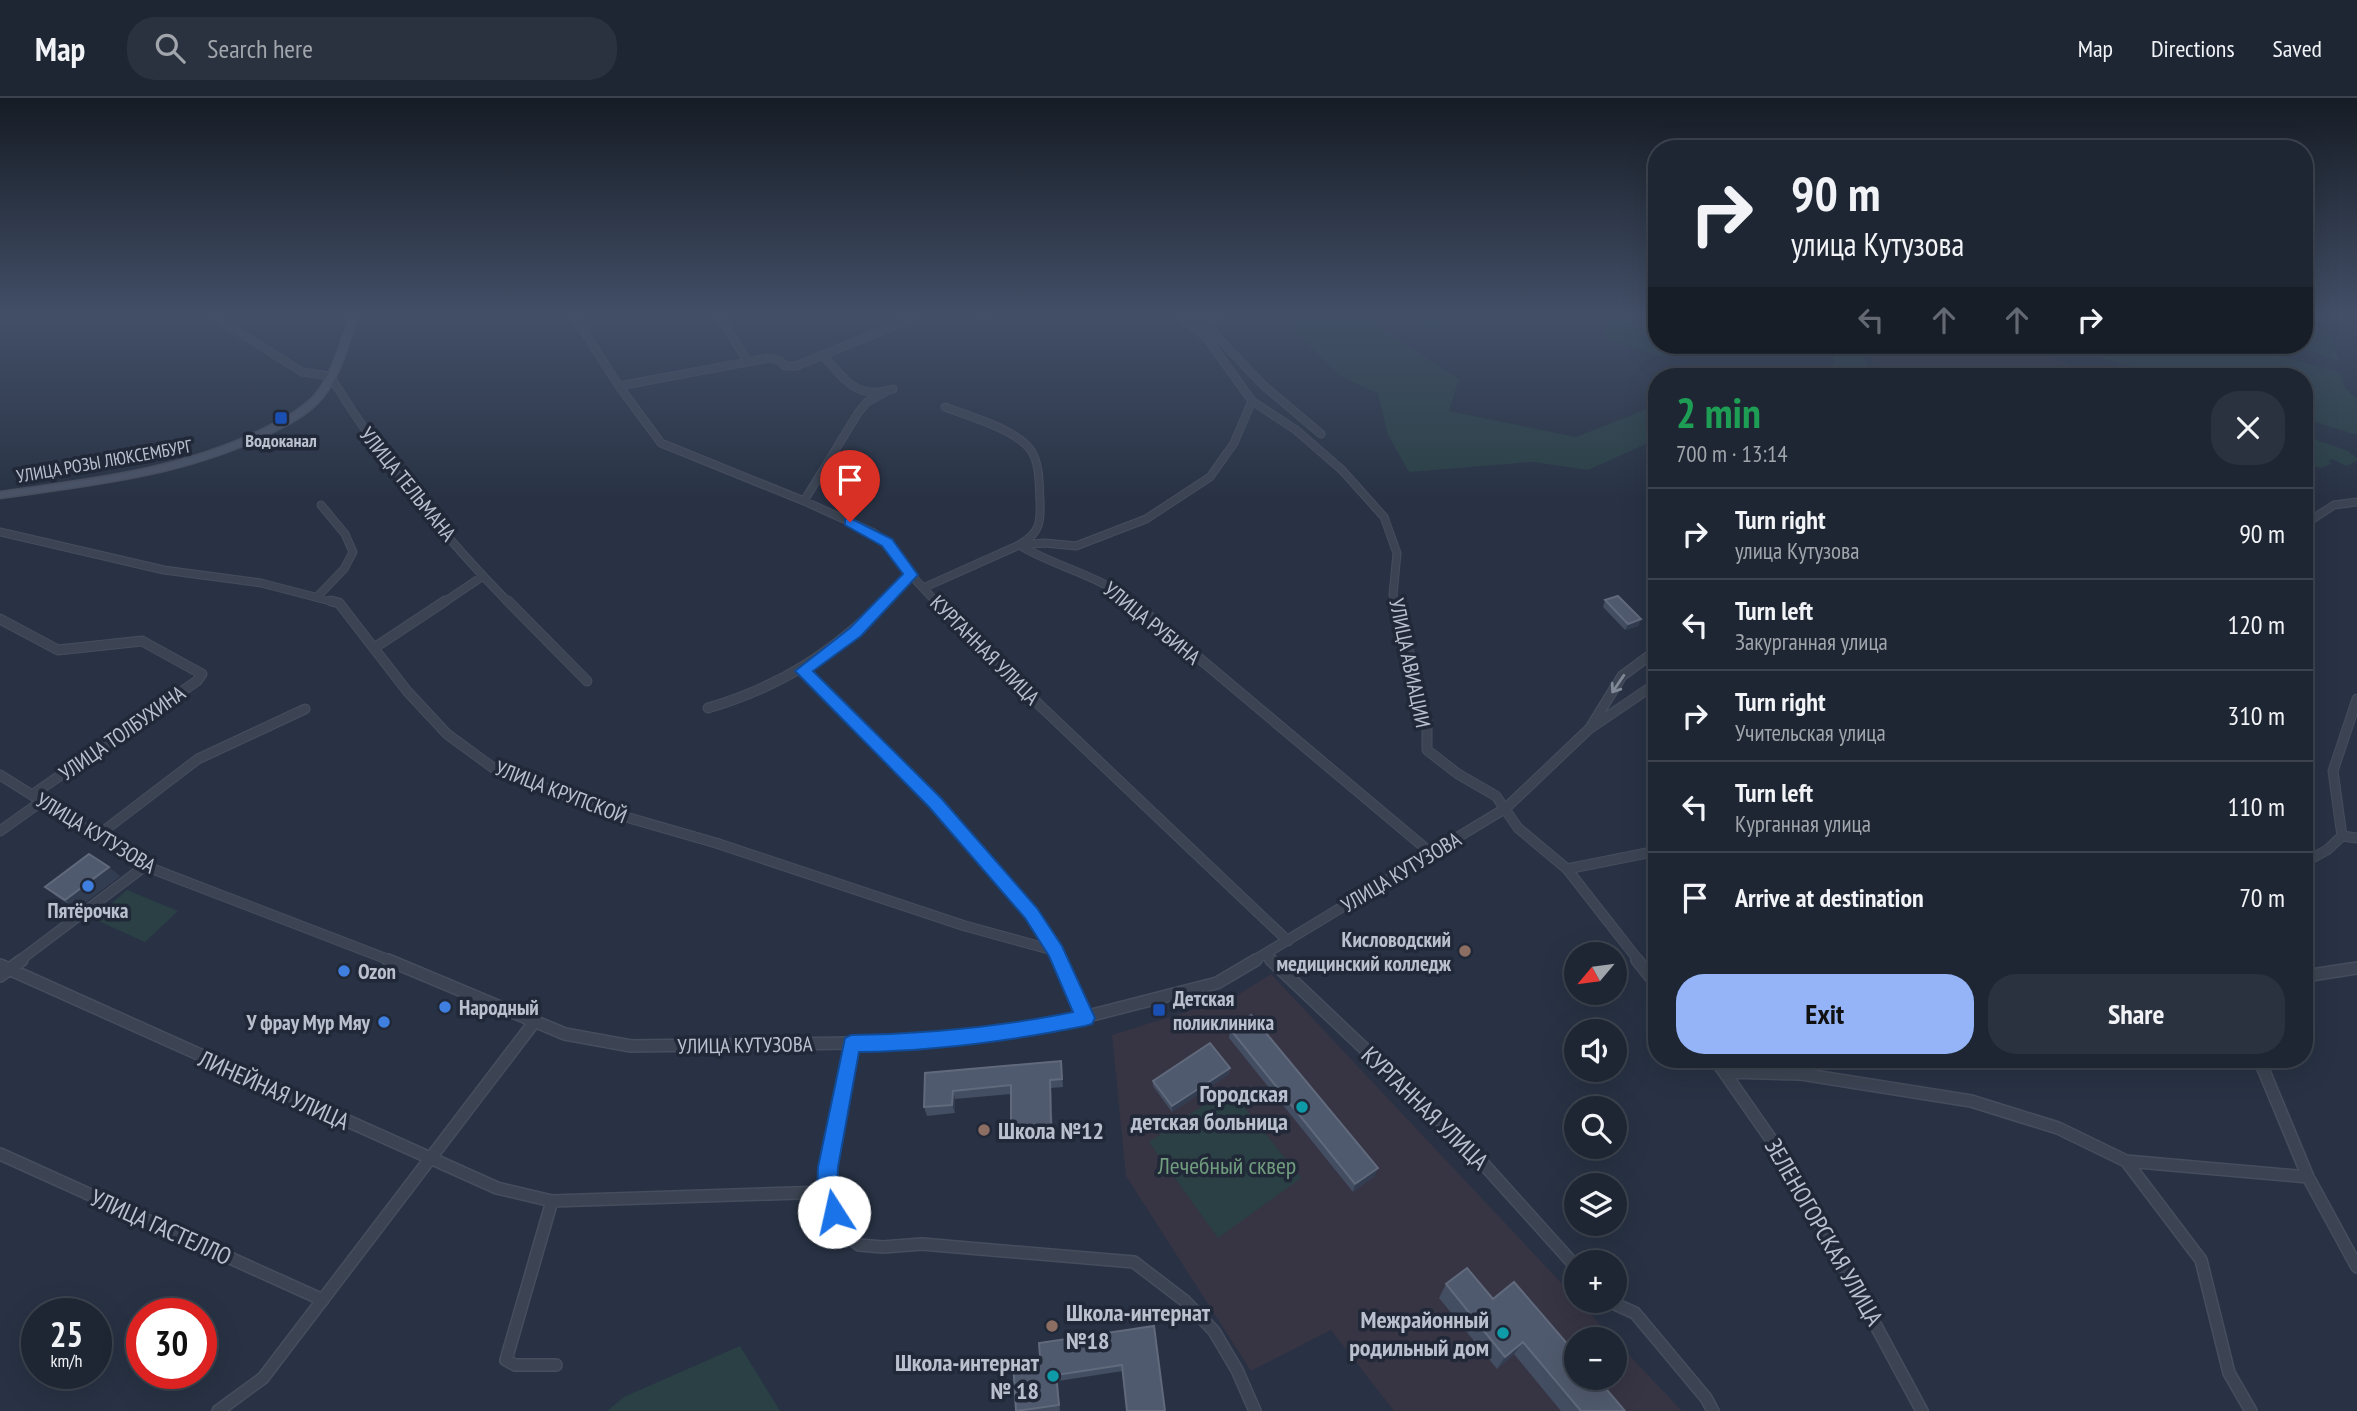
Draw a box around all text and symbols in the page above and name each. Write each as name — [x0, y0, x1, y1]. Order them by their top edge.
search box — [127, 17, 617, 80]
text: Map — [35, 27, 85, 70]
icon: search — [151, 29, 189, 67]
text: Search here — [207, 32, 313, 65]
text: Map — [2078, 33, 2113, 64]
text: Directions — [2151, 33, 2235, 64]
text: Saved — [2273, 33, 2322, 64]
text: 90 m — [1791, 161, 1880, 225]
icon: right — [1676, 168, 1767, 259]
text: улица Кутузова — [1791, 223, 1964, 265]
icon: left — [1852, 301, 1890, 339]
icon: ahead — [1925, 301, 1963, 339]
icon: ahead — [1998, 301, 2036, 339]
icon: right — [2071, 301, 2109, 339]
text: 2 min — [1676, 385, 1761, 440]
button: close — [2211, 391, 2285, 465]
marker: Водоканал — [273, 410, 289, 426]
street label: УЛИЦА ТЕЛЬМАНА — [354, 422, 462, 546]
place label: Водоканал — [245, 429, 317, 452]
street label: УЛИЦА РОЗЫ ЛЮКСЕМБУРГ — [15, 434, 194, 488]
text: 700 m · 13:14 — [1676, 439, 1788, 468]
pin — [820, 450, 880, 522]
icon: arrive — [831, 461, 869, 499]
text: Turn right — [1735, 503, 1826, 536]
icon: right — [1676, 515, 1714, 553]
text: 90 m — [2239, 517, 2285, 550]
text: улица Кутузова — [1735, 536, 1860, 565]
street label: УЛИЦА РУБИНА — [1098, 576, 1206, 670]
street label: КУРГАННАЯ УЛИЦА — [925, 590, 1046, 711]
text: Turn left — [1735, 594, 1813, 627]
street label: УЛИЦА АВИАЦИИ — [1383, 596, 1437, 730]
icon: left — [1676, 606, 1714, 644]
text: 120 m — [2227, 608, 2285, 641]
text: Закурганная улица — [1735, 627, 1888, 656]
one-way arrow — [1610, 674, 1625, 693]
street label: УЛИЦА ТОЛБУХИНА — [54, 679, 190, 787]
text: Turn right — [1735, 685, 1826, 718]
icon: right — [1676, 697, 1714, 735]
text: 310 m — [2227, 699, 2285, 732]
text: Учительская улица — [1735, 718, 1886, 747]
street label: УЛИЦА КРУПСКОЙ — [491, 754, 631, 830]
text: Turn left — [1735, 776, 1813, 809]
street label: УЛИЦА КУТУЗОВА — [31, 787, 161, 879]
icon: left — [1676, 788, 1714, 826]
text: 110 m — [2227, 790, 2285, 823]
text: Курганная улица — [1735, 809, 1871, 838]
street label: УЛИЦА КУТУЗОВА — [1336, 826, 1466, 918]
marker: Пятёрочка — [80, 878, 96, 894]
icon: arrive — [1676, 879, 1714, 917]
text: Arrive at destination — [1735, 881, 1924, 914]
text: 70 m — [2239, 881, 2285, 914]
place label: Пятёрочка — [48, 897, 129, 924]
place label: Кисловодский медицинский колледж — [1276, 926, 1452, 977]
north arrow — [1564, 942, 1628, 1004]
map controls — [1564, 942, 1627, 1390]
marker: Кисловодский медицинский колледж — [1457, 943, 1473, 959]
place label: Ozon — [358, 958, 396, 985]
marker: Ozon — [336, 963, 352, 979]
button: Exit — [1676, 974, 1974, 1054]
button: Share — [1988, 974, 2285, 1054]
place label: Детская поликлиника — [1173, 985, 1274, 1036]
place label: Народный — [459, 994, 539, 1021]
marker: Народный — [437, 999, 453, 1015]
marker: Детская поликлиника — [1151, 1002, 1167, 1018]
place label: У фрау Мур Мяу — [246, 1009, 371, 1036]
marker: У фрау Мур Мяу — [376, 1014, 392, 1030]
button: sound — [1564, 1019, 1627, 1082]
street label: УЛИЦА КУТУЗОВА — [677, 1030, 813, 1060]
street label: КУРГАННАЯ УЛИЦА — [1355, 1040, 1495, 1177]
street label: ЛИНЕЙНАЯ УЛИЦА — [193, 1043, 355, 1137]
place label: Городская детская больница — [1130, 1078, 1288, 1137]
button: search — [1564, 1096, 1627, 1159]
marker: Городская детская больница — [1294, 1099, 1310, 1115]
place label: Школа №12 — [998, 1115, 1104, 1146]
marker: Школа №12 — [976, 1122, 992, 1138]
street label: ЗЕЛЕНОГОРСКАЯ УЛИЦА — [1758, 1133, 1890, 1332]
park label: Лечебный сквер — [1157, 1150, 1296, 1181]
button: layers — [1564, 1173, 1627, 1236]
position arrow — [797, 1175, 871, 1249]
street label: УЛИЦА ГАСТЕЛЛО — [86, 1182, 236, 1272]
button: + — [1564, 1250, 1627, 1313]
place label: Школа-интернат №18 — [1066, 1297, 1211, 1356]
speed limit sign: 30 — [126, 1298, 217, 1389]
place label: Межрайонный родильный дом — [1349, 1304, 1489, 1363]
text: 25 — [50, 1311, 83, 1357]
marker: Школа-интернат №18 — [1044, 1318, 1060, 1334]
marker: Межрайонный родильный дом — [1495, 1325, 1511, 1341]
button: − — [1564, 1327, 1627, 1390]
place label: Школа-интернат № 18 — [895, 1347, 1040, 1406]
text: km/h — [51, 1349, 82, 1372]
marker: Школа-интернат № 18 — [1045, 1368, 1061, 1384]

